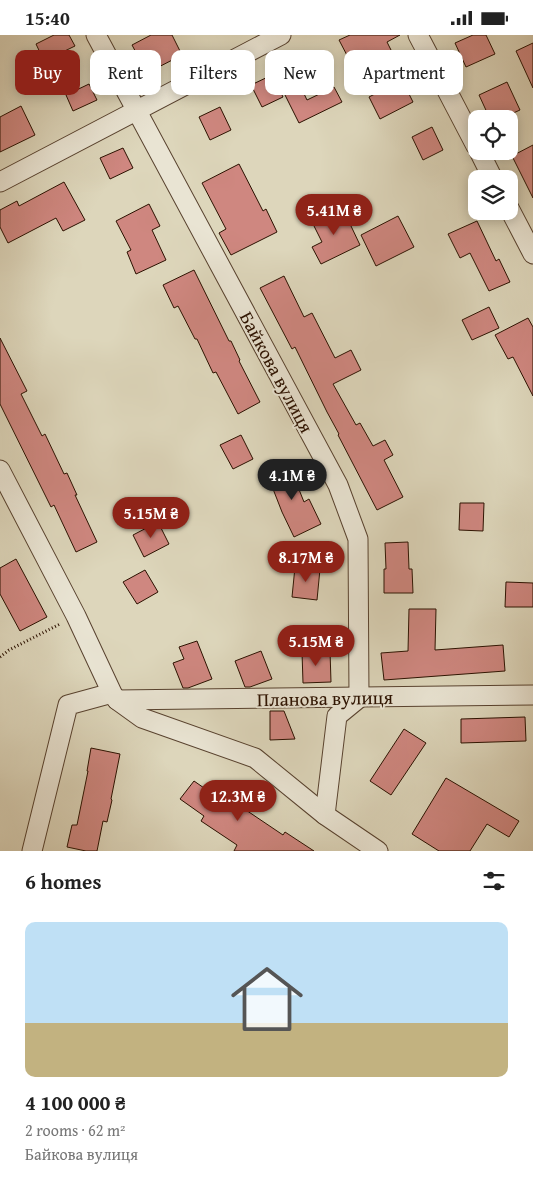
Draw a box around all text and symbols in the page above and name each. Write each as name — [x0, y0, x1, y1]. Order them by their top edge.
text: 15:40 — [25, 4, 70, 32]
chip: Buy — [15, 50, 80, 95]
chip: Rent — [90, 50, 161, 95]
chip: Filters — [171, 50, 255, 95]
chip: New — [265, 50, 334, 95]
chip: Apartment — [344, 50, 463, 95]
map controls — [468, 110, 518, 220]
button: locate — [468, 110, 518, 160]
button: layers — [468, 170, 518, 220]
pin: 5.41M ₴ — [288, 193, 380, 236]
text: 5.41M ₴ — [307, 198, 361, 222]
street label: Байкова вулиця — [233, 306, 321, 438]
pin: 4.1M ₴ — [251, 459, 333, 501]
text: 4.1M ₴ — [269, 463, 315, 487]
pin: 5.15M ₴ — [105, 497, 197, 539]
text: 5.15M ₴ — [124, 501, 178, 525]
pin: 8.17M ₴ — [260, 541, 352, 583]
text: 8.17M ₴ — [279, 545, 333, 569]
pin: 5.15M ₴ — [270, 625, 362, 667]
text: 5.15M ₴ — [289, 629, 343, 653]
street label: Планова вулиця — [257, 683, 394, 713]
pin: 12.3M ₴ — [192, 779, 284, 822]
text: 12.3M ₴ — [211, 784, 265, 808]
text: 6 homes — [25, 866, 101, 897]
icon: filters — [480, 867, 508, 895]
icon: home — [222, 954, 312, 1044]
text: 4 100 000 ₴ — [25, 1087, 126, 1118]
text: 2 rooms · 62 m² — [25, 1118, 125, 1142]
text: Байкова вулиця — [25, 1142, 138, 1166]

